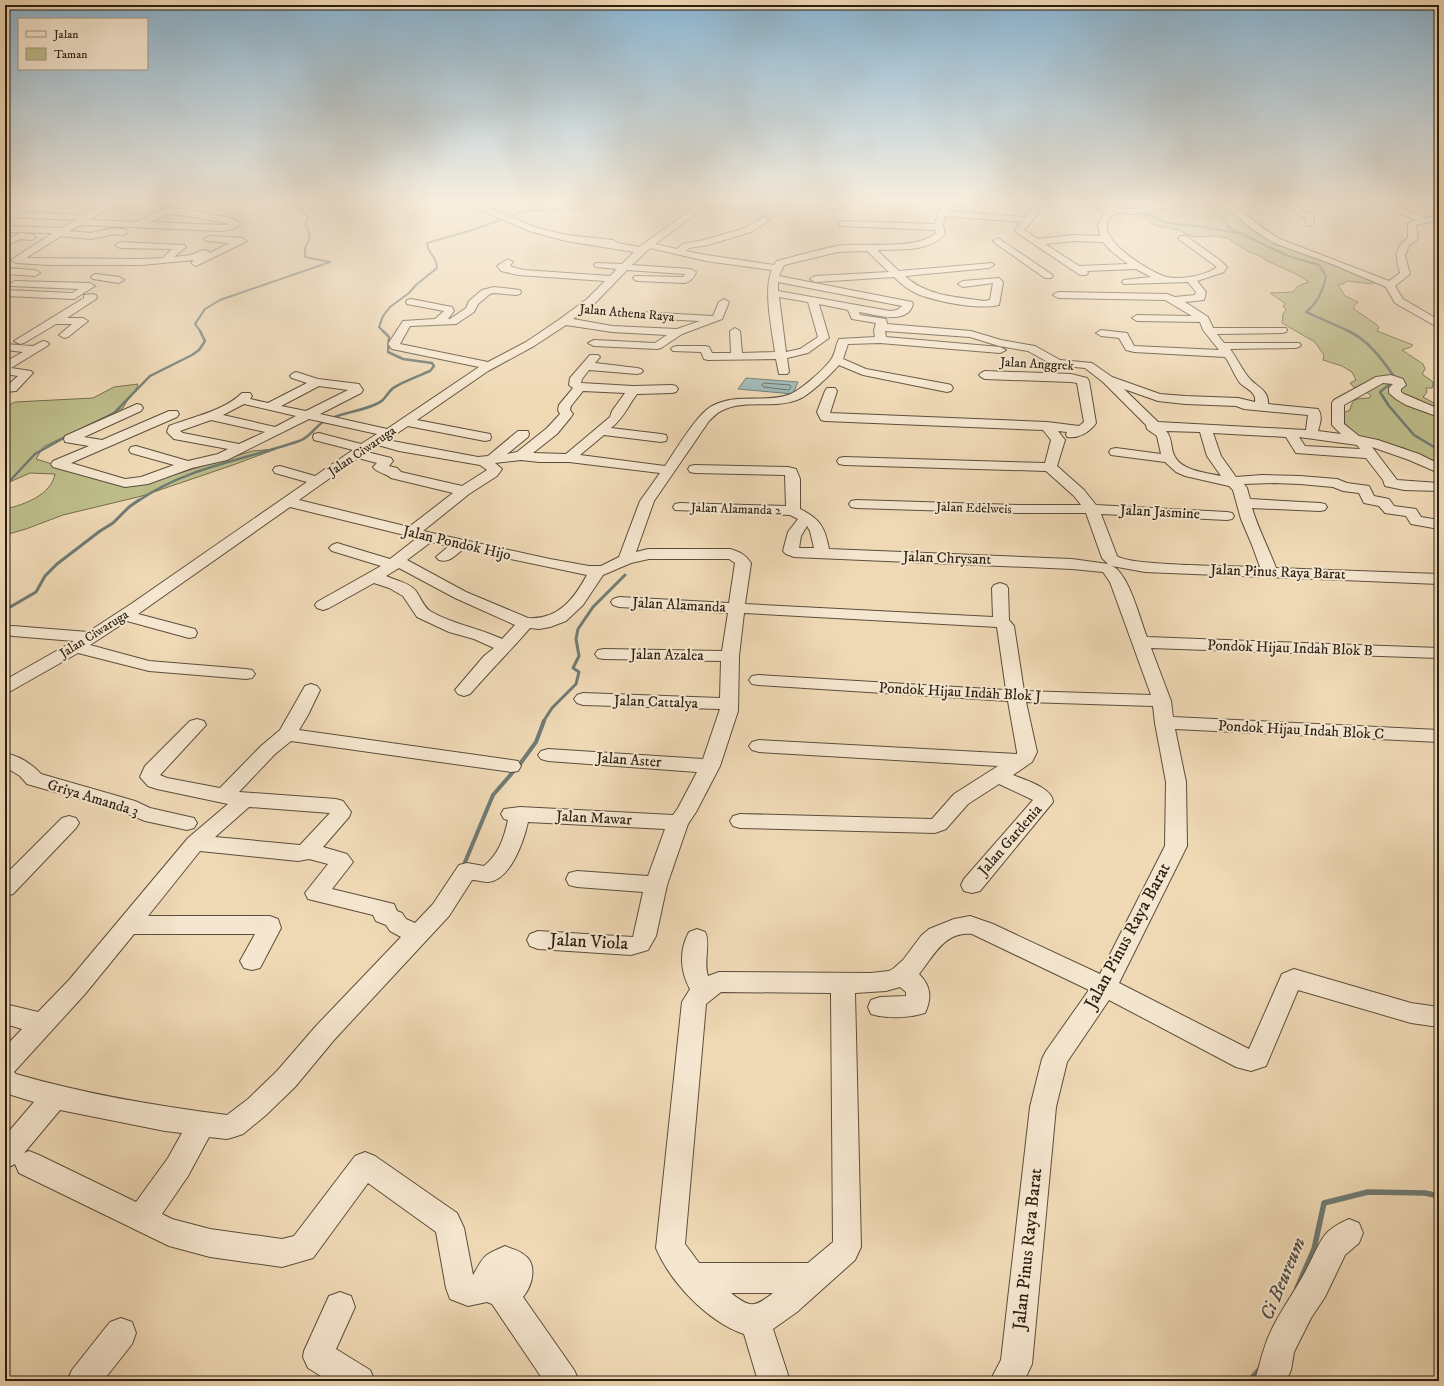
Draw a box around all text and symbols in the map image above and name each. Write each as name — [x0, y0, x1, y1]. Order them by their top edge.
legend — [18, 18, 148, 70]
text: Jalan — [53, 27, 79, 42]
text: Taman — [54, 47, 88, 62]
street label: Jalan Athena Raya — [578, 301, 675, 325]
street label: Jalan Anggrek — [999, 354, 1075, 374]
street label: Jalan Ciwaruga — [324, 422, 399, 480]
street label: Jalan Alamanda 2 — [690, 499, 782, 519]
street label: Jalan Edelweis — [935, 499, 1012, 517]
street label: Jalan Jasmine — [1117, 500, 1201, 524]
street label: Jalan Pondok Hijo — [399, 521, 513, 565]
street label: Jalan Chrysant — [900, 547, 992, 569]
street label: Jalan Pinus Raya Barat — [1208, 560, 1346, 584]
street label: Jalan Alamanda — [630, 593, 727, 617]
street label: Jalan Ciwaruga — [56, 606, 132, 662]
street label: Pondok Hijau Indah Blok B — [1207, 636, 1373, 660]
street label: Jalan Azalea — [628, 645, 705, 665]
street label: Pondok Hijau Indah Blok J — [878, 678, 1042, 706]
street label: Jalan Cattalya — [612, 691, 699, 713]
street label: Pondok Hijau Indah Blok C — [1217, 716, 1385, 744]
street label: Jalan Aster — [594, 748, 663, 772]
street label: Griya Amanda 3 — [45, 775, 141, 821]
street label: Jalan Gardenia — [973, 800, 1046, 881]
street label: Jalan Mawar — [554, 806, 633, 829]
street label: Jalan Pinus Raya Barat — [1079, 859, 1176, 1015]
street label: Jalan Viola — [547, 929, 629, 955]
street label: Jalan Pinus Raya Barat — [1008, 1167, 1047, 1333]
water label: Ci Beureum — [1255, 1234, 1311, 1324]

